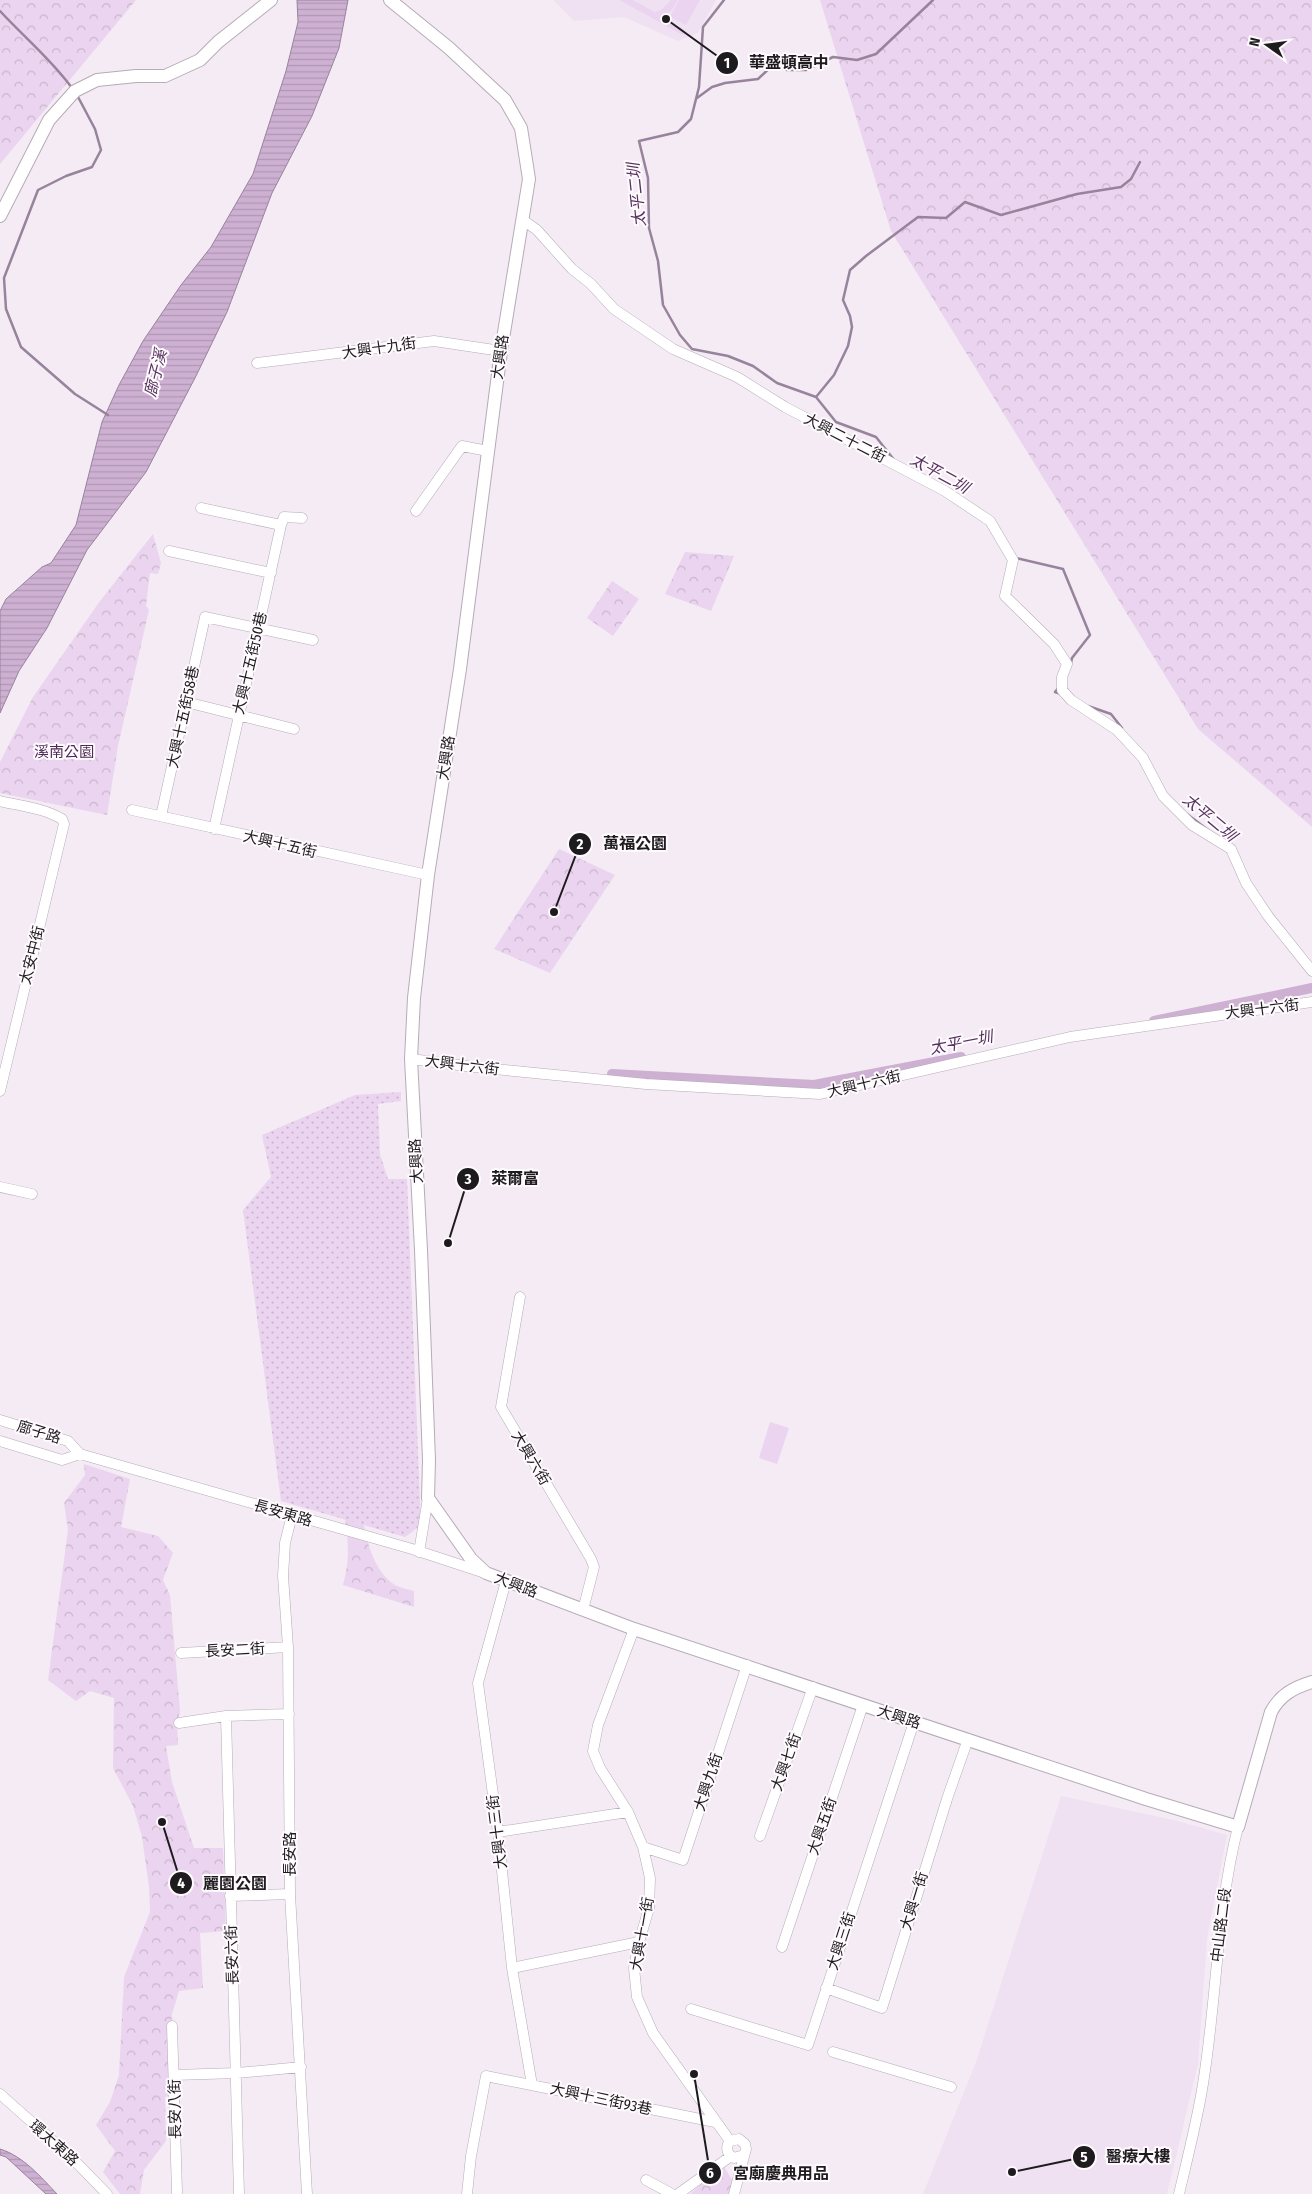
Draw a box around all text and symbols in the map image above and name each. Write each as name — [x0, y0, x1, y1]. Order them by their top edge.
north arrow — [1242, 20, 1292, 70]
text: N — [1246, 36, 1264, 48]
callout: 華盛頓高中 — [714, 47, 839, 78]
text: 華盛頓高中 — [749, 53, 829, 72]
text: 1 — [724, 54, 730, 72]
water label: 太平二圳 — [623, 160, 649, 228]
street label: 大興路 — [488, 333, 512, 381]
street label: 大興十九街 — [341, 334, 417, 362]
water label: 廍子溪 — [140, 346, 171, 399]
street label: 大興二十二街 — [801, 410, 889, 466]
water label: 太平二圳 — [907, 450, 974, 498]
street label: 大興十五街50巷 — [229, 610, 271, 716]
street label: 大興十五街58巷 — [163, 664, 203, 770]
street label: 大興路 — [434, 734, 458, 782]
park label: 溪南公園 — [34, 743, 94, 761]
water label: 太平二圳 — [1179, 790, 1242, 847]
street label: 大興十五街 — [241, 827, 319, 861]
callout: 萬福公園 — [568, 828, 677, 859]
text: 萬福公園 — [603, 834, 667, 853]
text: 2 — [576, 835, 584, 853]
street label: 太安中街 — [16, 924, 48, 986]
street label: 大興十六街 — [1224, 995, 1300, 1023]
water label: 太平一圳 — [928, 1027, 996, 1058]
street label: 大興十六街 — [424, 1051, 500, 1079]
street label: 大興十六街 — [825, 1067, 903, 1101]
street label: 大興路 — [406, 1138, 426, 1184]
callout: 萊爾富 — [456, 1163, 549, 1194]
text: 萊爾富 — [491, 1169, 539, 1188]
text: 3 — [463, 1170, 472, 1188]
street label: 廍子路 — [15, 1417, 63, 1447]
street label: 大興六街 — [508, 1428, 554, 1488]
street label: 長安東路 — [252, 1496, 314, 1530]
street label: 大興路 — [492, 1569, 540, 1601]
street label: 長安二街 — [205, 1639, 265, 1661]
street label: 大興路 — [875, 1701, 923, 1733]
street label: 大興七街 — [767, 1731, 805, 1793]
street label: 大興九街 — [690, 1751, 726, 1813]
street label: 大興十三街 — [483, 1794, 511, 1870]
street label: 大興五街 — [804, 1795, 840, 1857]
street label: 長安路 — [281, 1831, 299, 1877]
callout: 麗園公園 — [168, 1868, 277, 1899]
street label: 大興一街 — [897, 1870, 931, 1932]
text: 4 — [177, 1874, 185, 1892]
text: 麗園公園 — [203, 1874, 267, 1893]
street label: 中山路二段 — [1207, 1887, 1235, 1963]
street label: 大興十一街 — [627, 1895, 657, 1973]
street label: 大興三街 — [823, 1910, 859, 1972]
street label: 長安六街 — [222, 1925, 242, 1985]
street label: 長安八街 — [165, 2079, 185, 2139]
street label: 大興十三街93巷 — [548, 2079, 654, 2119]
street label: 環太東路 — [26, 2116, 82, 2170]
callout: 醫療大樓 — [1071, 2141, 1180, 2172]
text: 醫療大樓 — [1106, 2147, 1170, 2166]
text: 5 — [1080, 2148, 1088, 2166]
callout: 宮廟慶典用品 — [698, 2158, 839, 2189]
text: 6 — [706, 2164, 714, 2182]
text: 宮廟慶典用品 — [733, 2164, 829, 2183]

